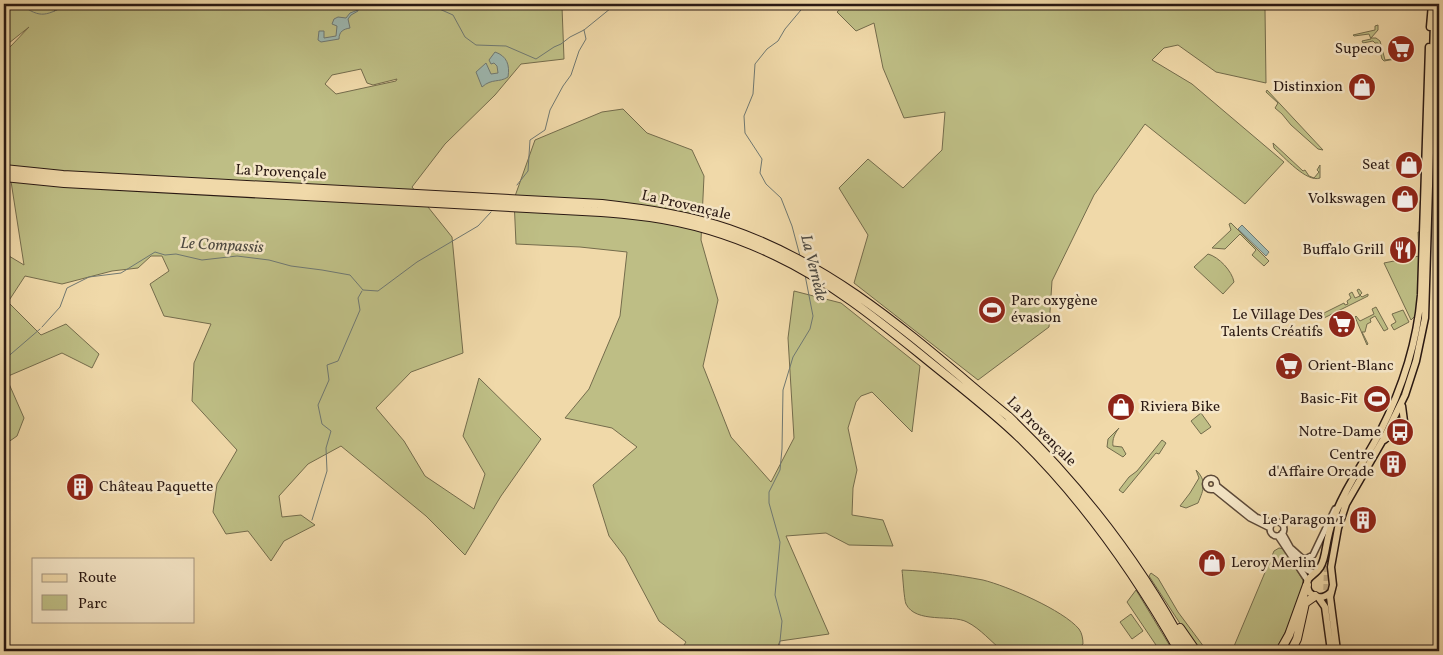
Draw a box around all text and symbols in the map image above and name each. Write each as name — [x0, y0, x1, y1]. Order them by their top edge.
supermarket icon: Supeco — [1386, 34, 1416, 64]
place label: Supeco — [1335, 39, 1382, 60]
shop icon: Distinxion — [1347, 72, 1377, 102]
place label: Distinxion — [1273, 77, 1343, 98]
shop icon: Seat — [1394, 150, 1424, 180]
place label: Seat — [1362, 155, 1390, 176]
street label: La Provençale — [235, 160, 327, 186]
shop icon: Volkswagen — [1390, 184, 1420, 214]
street label: La Provençale — [639, 185, 733, 227]
place label: Volkswagen — [1308, 189, 1386, 210]
water label: La Vernède — [794, 232, 832, 304]
water label: Le Compassis — [180, 233, 264, 259]
restaurant icon: Buffalo Grill — [1388, 235, 1418, 265]
place label: Buffalo Grill — [1303, 240, 1384, 261]
place label: Parc oxygène évasion — [1011, 291, 1098, 329]
sports icon: Parc oxygène évasion — [977, 295, 1007, 325]
place label: Le Village Des Talents Créatifs — [1221, 305, 1323, 343]
supermarket icon: Le Village Des Talents Créatifs — [1327, 309, 1357, 339]
supermarket icon: Orient-Blanc — [1274, 351, 1304, 381]
place label: Orient-Blanc — [1308, 356, 1394, 377]
sports icon: Basic-Fit — [1362, 384, 1392, 414]
place label: Basic-Fit — [1300, 389, 1358, 410]
street label: La Provençale — [1001, 392, 1081, 472]
shop icon: Riviera Bike — [1106, 392, 1136, 422]
place label: Riviera Bike — [1140, 397, 1220, 418]
bus stop icon: Notre-Dame — [1385, 417, 1415, 447]
place label: Notre-Dame — [1299, 422, 1381, 443]
place label: Centre d'Affaire Orcade — [1268, 445, 1374, 483]
building icon: Centre d'Affaire Orcade — [1378, 449, 1408, 479]
building icon: Château Paquette — [65, 472, 95, 502]
place label: Château Paquette — [99, 477, 213, 498]
building icon: Le Paragon 1 — [1348, 505, 1378, 535]
place label: Le Paragon 1 — [1262, 510, 1344, 531]
shop icon: Leroy Merlin — [1197, 548, 1227, 578]
place label: Leroy Merlin — [1231, 553, 1316, 574]
legend — [32, 558, 195, 622]
text: Route — [78, 568, 117, 589]
text: Parc — [78, 594, 107, 615]

